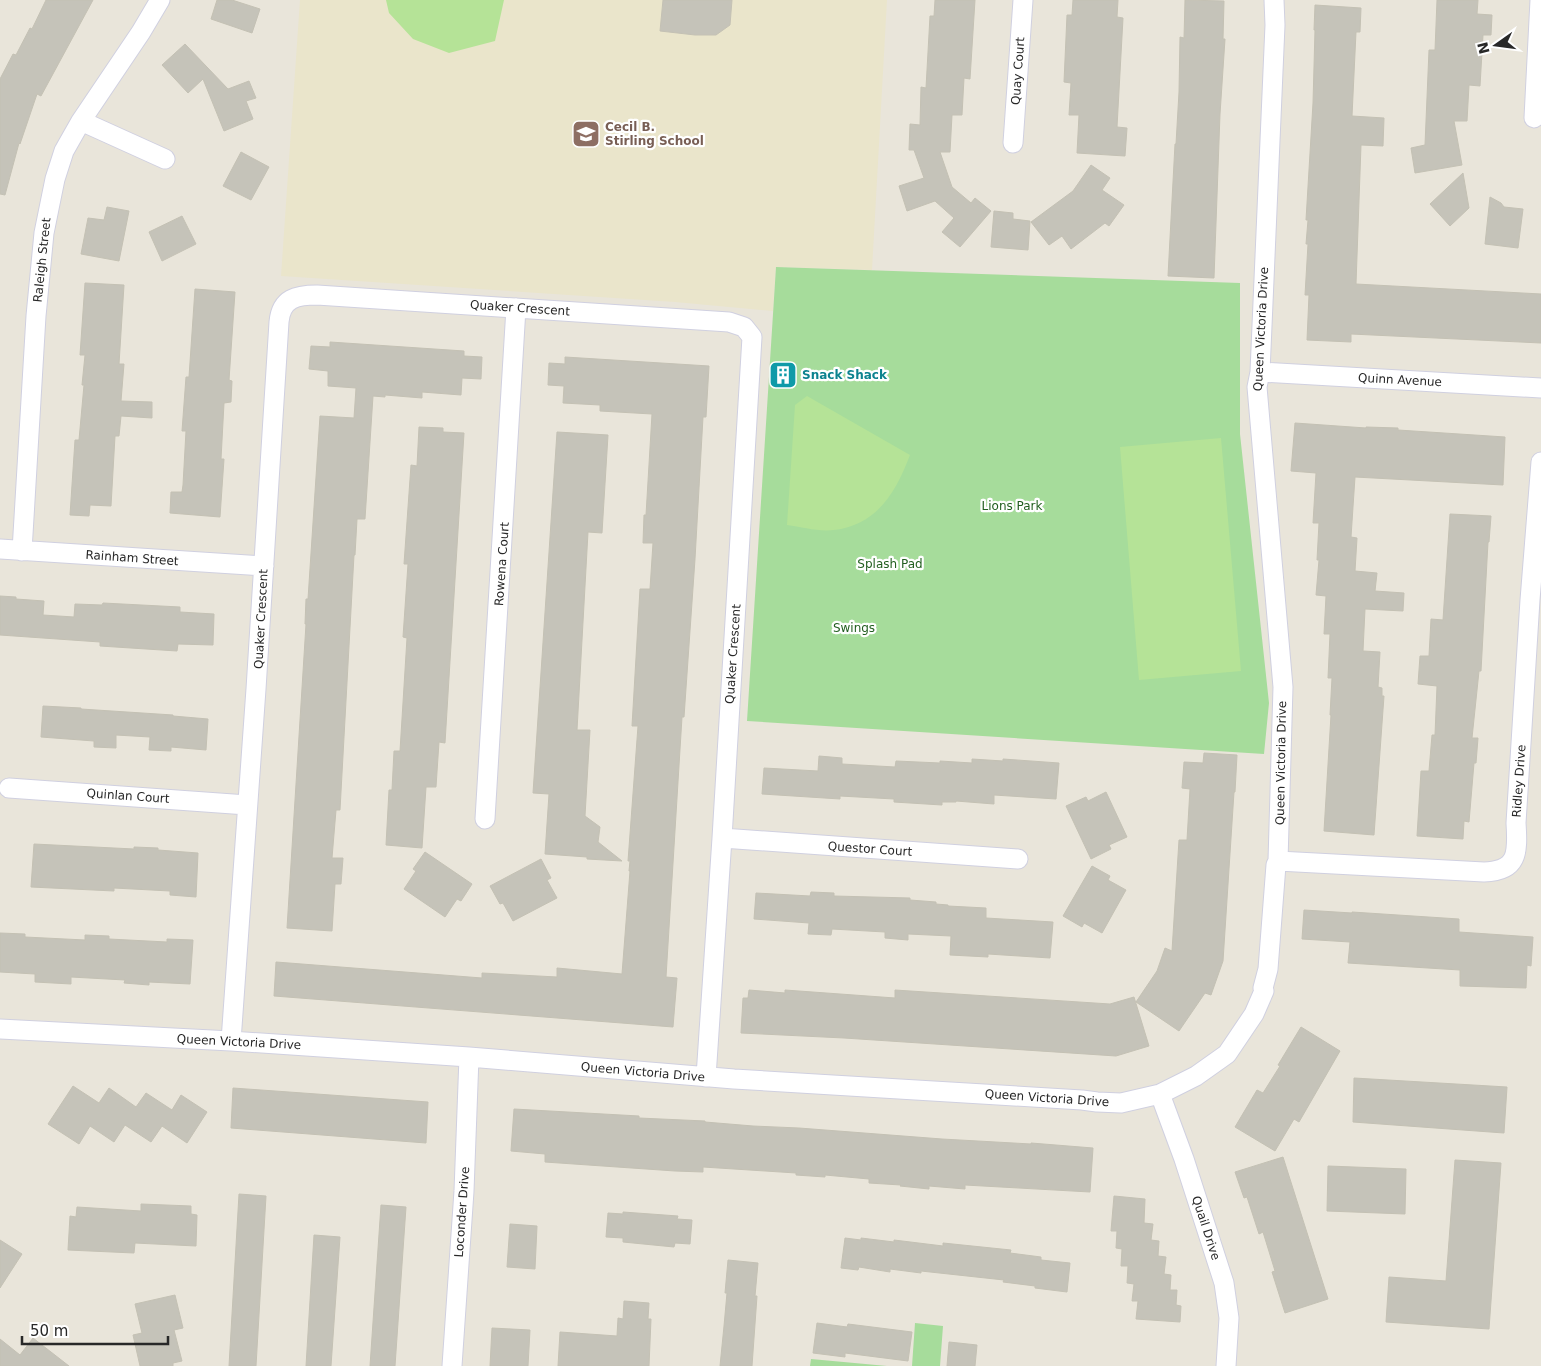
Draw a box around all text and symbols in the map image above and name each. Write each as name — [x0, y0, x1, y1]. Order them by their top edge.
north arrow — [1471, 20, 1521, 70]
street label: Quay Court — [1009, 36, 1027, 106]
text: N — [1474, 41, 1493, 56]
school or university icon: Cecil B. Stirling School — [571, 119, 601, 149]
place label: Cecil B. Stirling School — [605, 120, 704, 148]
street label: Raleigh Street — [31, 217, 53, 303]
street label: Queen Victoria Drive — [1251, 266, 1271, 392]
street label: Quaker Crescent — [470, 298, 571, 318]
building icon: Snack Shack — [768, 360, 798, 390]
place label: Snack Shack — [802, 368, 888, 382]
street label: Quinn Avenue — [1358, 371, 1442, 389]
park label: Lions Park — [982, 499, 1043, 513]
street label: Rowena Court — [492, 521, 512, 606]
street label: Rainham Street — [85, 548, 179, 568]
park label: Splash Pad — [857, 557, 923, 571]
street label: Quaker Crescent — [251, 568, 271, 669]
street label: Quaker Crescent — [723, 603, 743, 704]
park label: Swings — [833, 621, 875, 635]
street label: Queen Victoria Drive — [1273, 701, 1289, 825]
street label: Ridley Drive — [1509, 744, 1529, 818]
street label: Quinlan Court — [86, 786, 170, 806]
street label: Questor Court — [827, 839, 913, 859]
street label: Queen Victoria Drive — [176, 1032, 302, 1052]
street label: Queen Victoria Drive — [580, 1060, 706, 1084]
street label: Queen Victoria Drive — [984, 1087, 1110, 1109]
street label: Loconder Drive — [452, 1166, 472, 1258]
street label: Quail Drive — [1189, 1194, 1223, 1262]
scale bar — [22, 1314, 169, 1346]
text: 50 m — [30, 1322, 68, 1340]

